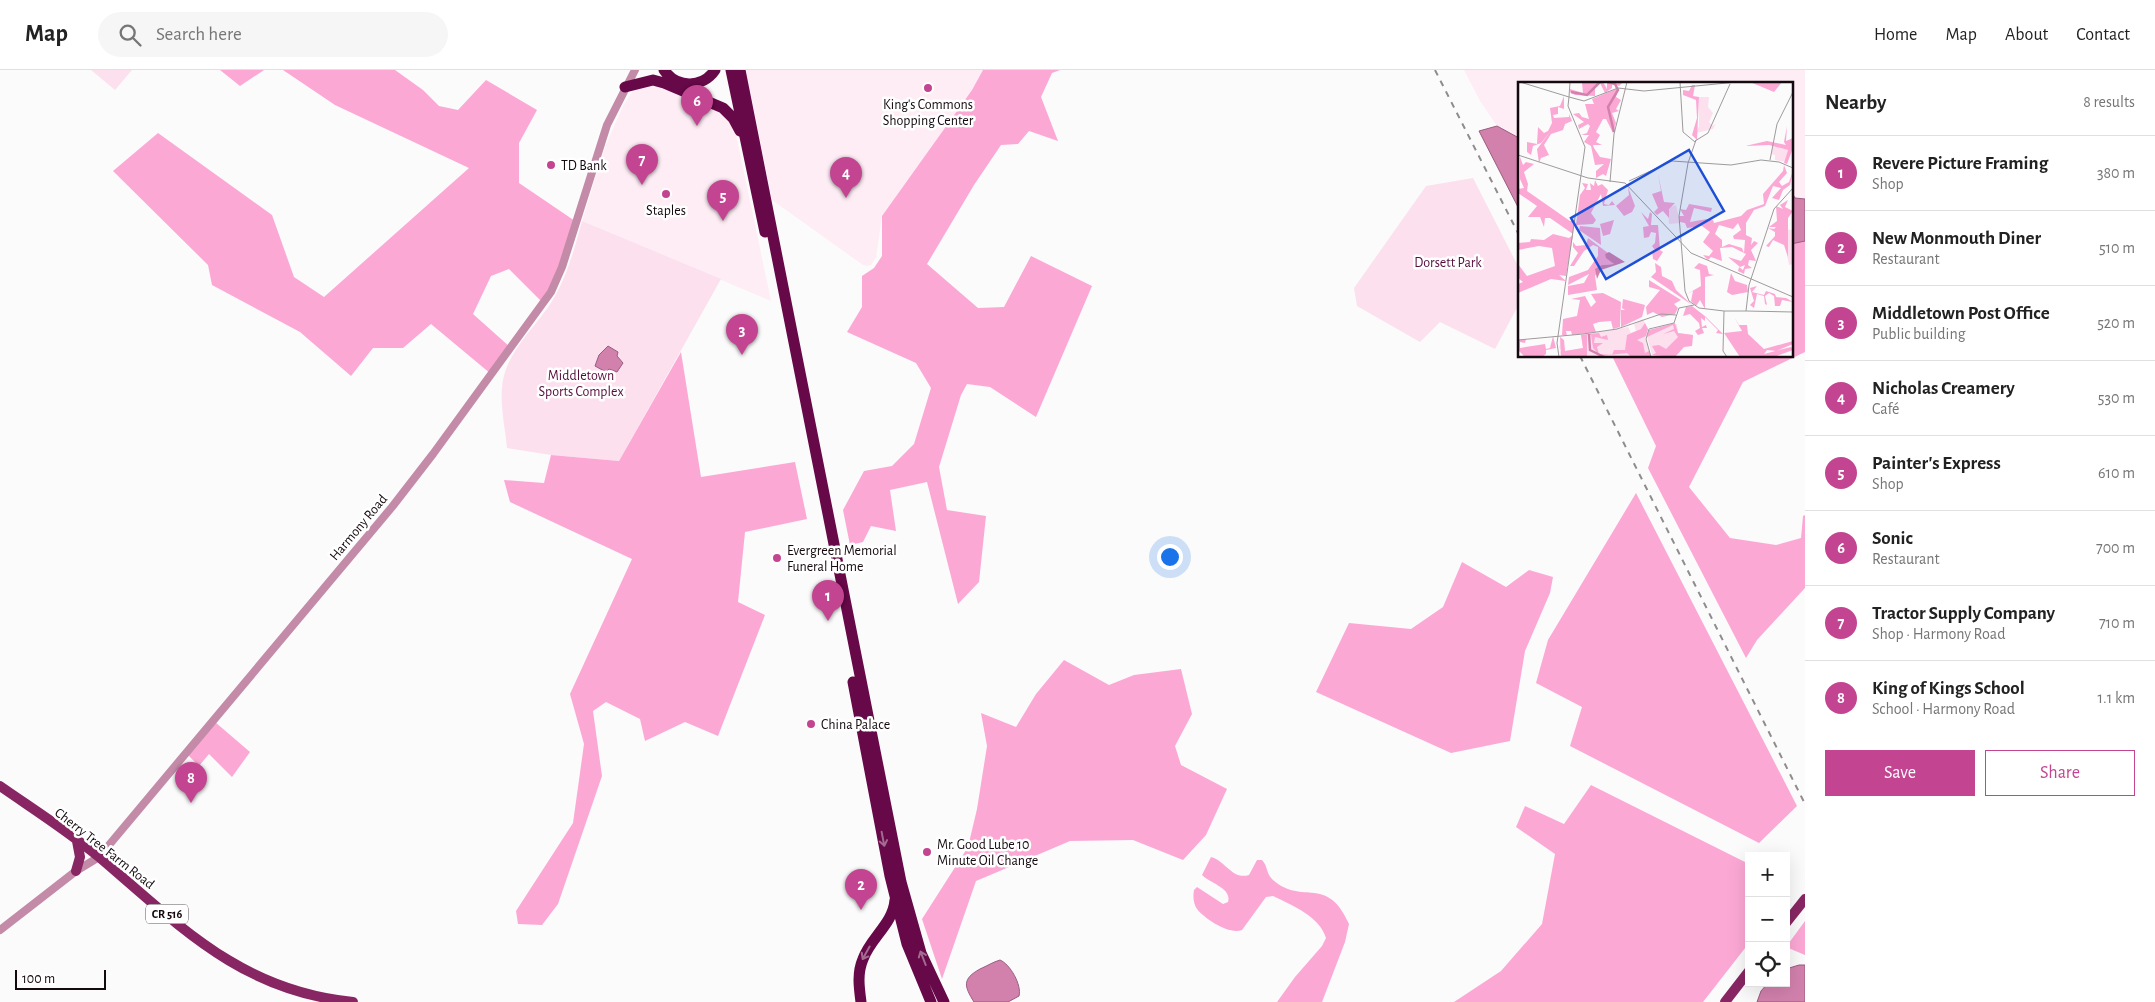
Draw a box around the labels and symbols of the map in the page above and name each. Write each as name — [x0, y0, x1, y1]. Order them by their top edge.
marker: King's Commons Shopping Center — [922, 82, 934, 94]
inset map — [1518, 82, 1792, 358]
pin: 6 — [681, 85, 713, 126]
place label: King's Commons Shopping Center — [883, 98, 974, 128]
pin: 7 — [626, 144, 658, 185]
pin: 4 — [830, 157, 862, 198]
marker: TD Bank — [545, 159, 557, 171]
place label: TD Bank — [561, 159, 607, 173]
pin: 5 — [707, 180, 739, 221]
marker: Staples — [660, 188, 672, 200]
place label: Staples — [646, 204, 686, 218]
park label: Dorsett Park — [1414, 256, 1482, 270]
pin: 3 — [726, 314, 758, 355]
park label: Middletown Sports Complex — [538, 369, 624, 399]
street label: Harmony Road — [327, 492, 390, 563]
place label: Evergreen Memorial Funeral Home — [787, 544, 897, 574]
your location — [1157, 544, 1183, 570]
marker: Evergreen Memorial Funeral Home — [771, 552, 783, 564]
pin: 1 — [812, 580, 844, 621]
marker: China Palace — [805, 718, 817, 730]
place label: China Palace — [821, 718, 890, 732]
pin: 8 — [175, 762, 207, 803]
street label: Cherry Tree Farm Road — [52, 806, 157, 892]
one-way arrow — [878, 831, 888, 847]
place label: Mr. Good Lube 10 Minute Oil Change — [937, 838, 1038, 868]
marker: Mr. Good Lube 10 Minute Oil Change — [921, 846, 933, 858]
pin: 2 — [845, 869, 877, 910]
road number: CR 516 — [146, 904, 188, 924]
one-way arrow — [861, 946, 871, 961]
one-way arrow — [918, 951, 927, 966]
scale bar — [15, 967, 106, 990]

